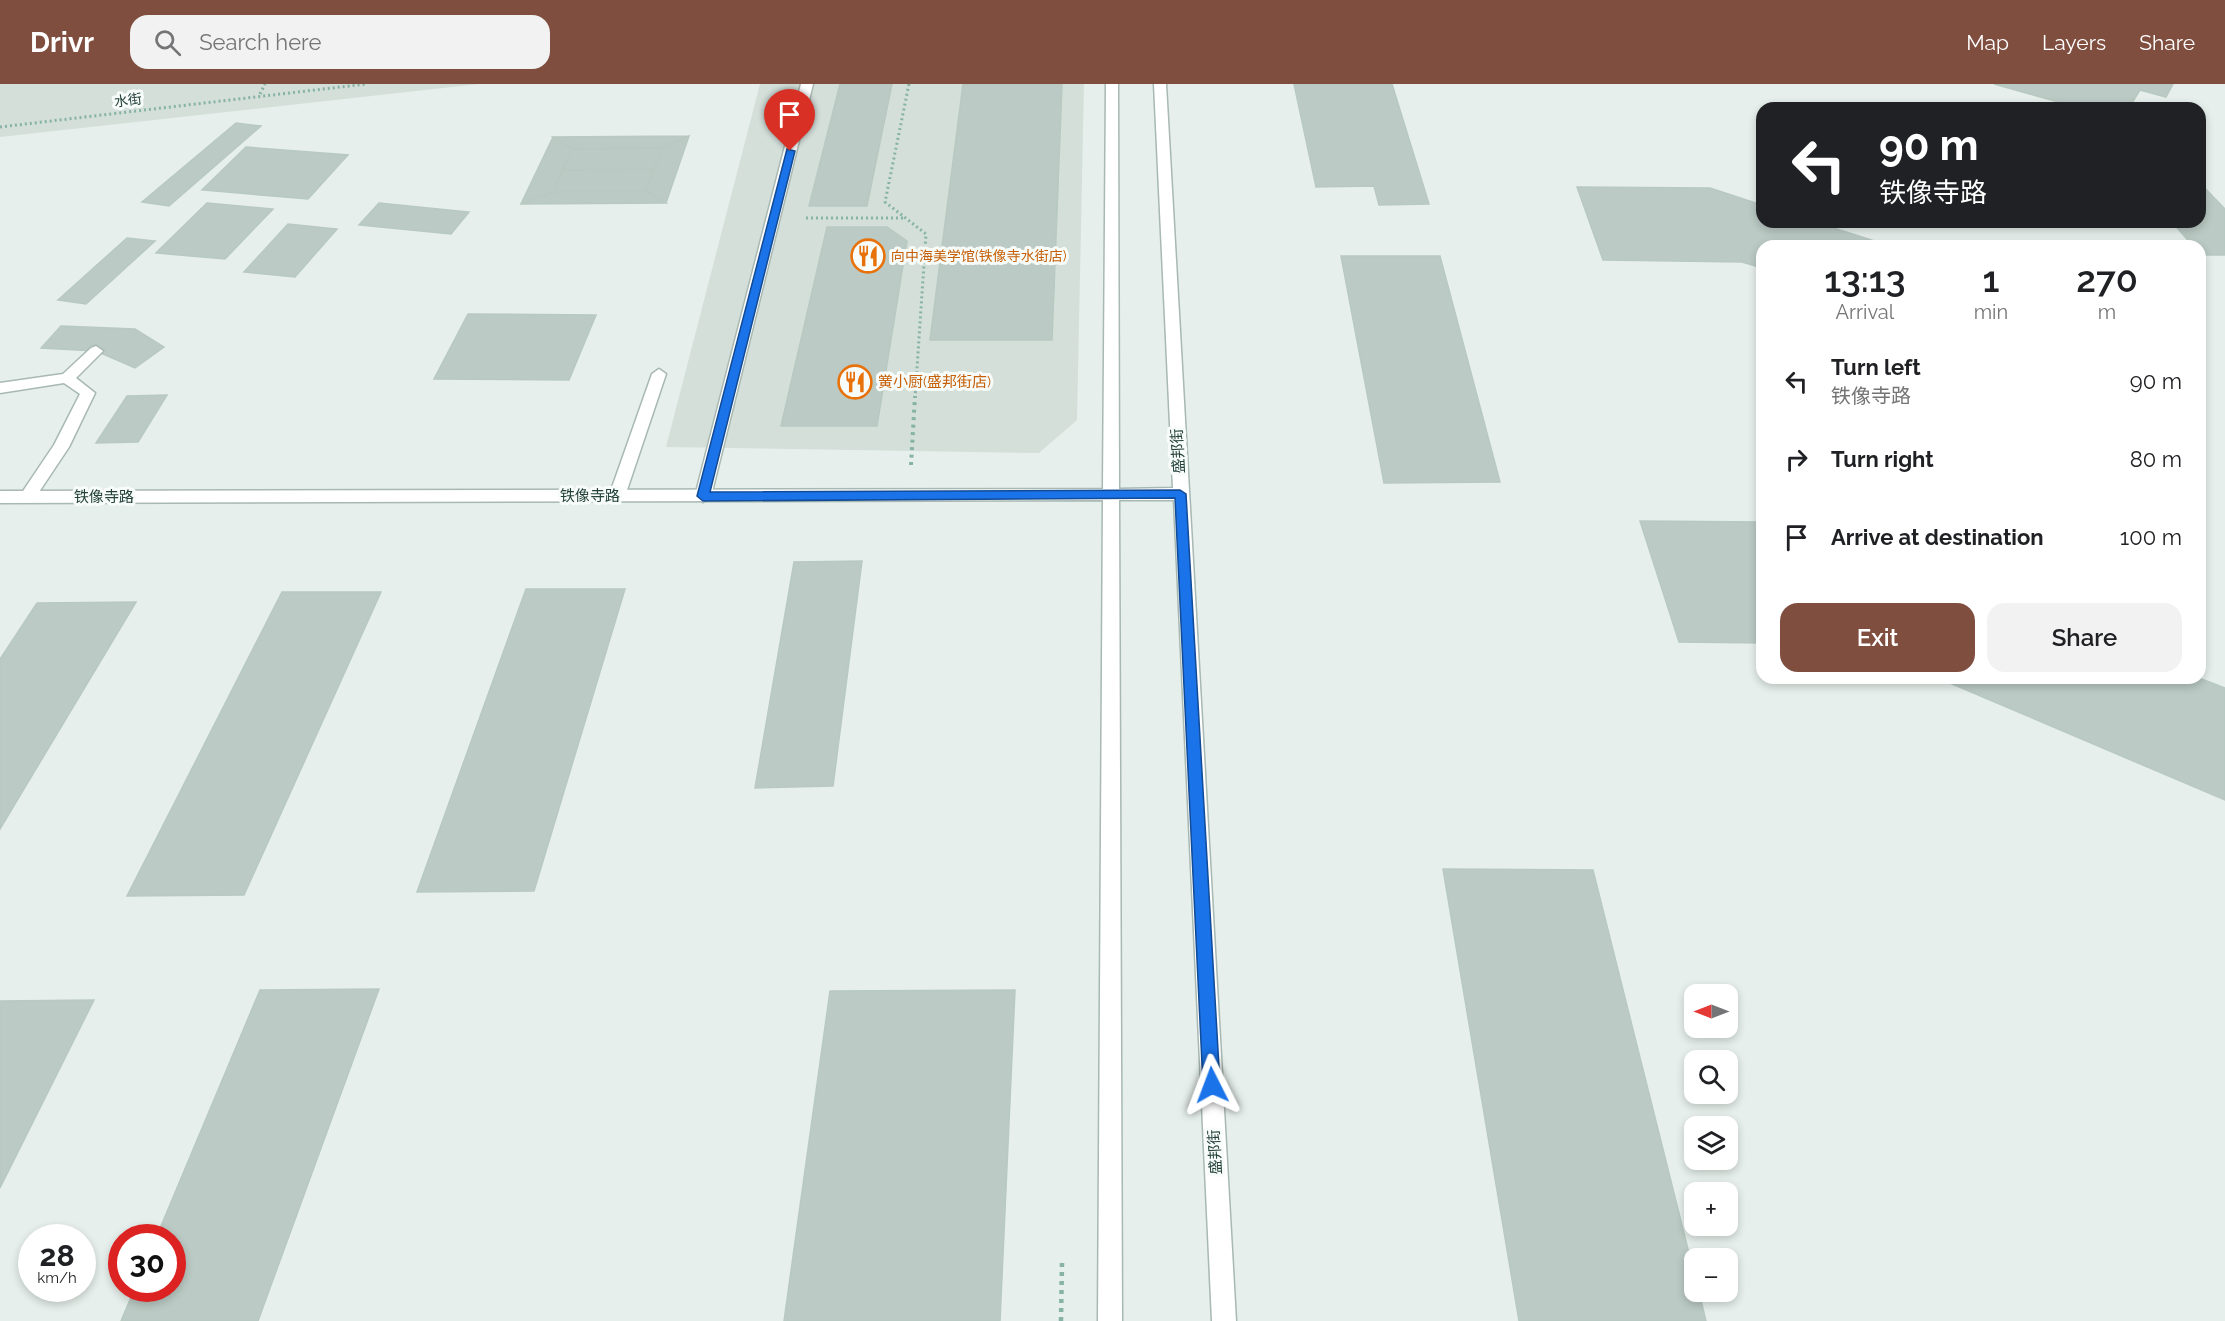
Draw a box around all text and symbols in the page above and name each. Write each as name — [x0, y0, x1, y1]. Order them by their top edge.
search box — [130, 15, 550, 69]
text: Drivr — [30, 26, 94, 59]
icon: search — [151, 26, 184, 59]
text: Search here — [199, 29, 321, 55]
text: Map — [1966, 30, 2009, 55]
text: Layers — [2042, 30, 2106, 55]
text: Share — [2139, 30, 2195, 55]
pin — [764, 89, 815, 151]
street label: 水街 — [113, 90, 143, 110]
icon: arrive — [773, 98, 806, 131]
text: 90 m — [1879, 121, 1979, 170]
icon: left — [1780, 126, 1858, 204]
text: 铁像寺路 — [1879, 177, 1987, 208]
restaurant icon: 向中海美学馆(铁像寺水街店) — [850, 238, 886, 274]
place label: 向中海美学馆(铁像寺水街店) — [891, 248, 1067, 264]
text: 13:13 — [1824, 258, 1906, 300]
text: 1 — [1982, 258, 1999, 300]
text: 270 — [2076, 258, 2138, 300]
text: Arrival — [1836, 300, 1894, 324]
text: min — [1974, 300, 2008, 324]
text: m — [2098, 300, 2116, 324]
text: Turn left — [1831, 354, 1921, 380]
restaurant icon: 黉小厨(盛邦街店) — [837, 364, 873, 400]
icon: left — [1780, 365, 1813, 398]
text: 90 m — [2130, 368, 2182, 394]
place label: 黉小厨(盛邦街店) — [878, 373, 991, 391]
text: 铁像寺路 — [1831, 384, 1911, 408]
street label: 盛邦街 — [1168, 428, 1188, 474]
icon: right — [1780, 443, 1813, 476]
text: Turn right — [1831, 446, 1934, 472]
text: 80 m — [2130, 446, 2182, 472]
street label: 铁像寺路 — [560, 487, 620, 505]
street label: 铁像寺路 — [74, 488, 134, 506]
icon: arrive — [1780, 521, 1813, 554]
text: Arrive at destination — [1831, 524, 2044, 550]
text: 100 m — [2120, 524, 2182, 550]
button: Exit — [1780, 603, 1975, 672]
button: Share — [1987, 603, 2182, 672]
north arrow — [1684, 984, 1738, 1038]
map controls — [1684, 984, 1738, 1302]
button: search — [1684, 1050, 1738, 1104]
position arrow — [1180, 1053, 1244, 1117]
button: layers — [1684, 1116, 1738, 1170]
street label: 盛邦街 — [1205, 1129, 1225, 1175]
button: + — [1684, 1182, 1738, 1236]
speed limit sign: 30 — [108, 1224, 186, 1302]
text: 28 — [39, 1238, 75, 1273]
button: − — [1684, 1248, 1738, 1302]
text: km/h — [37, 1269, 77, 1287]

